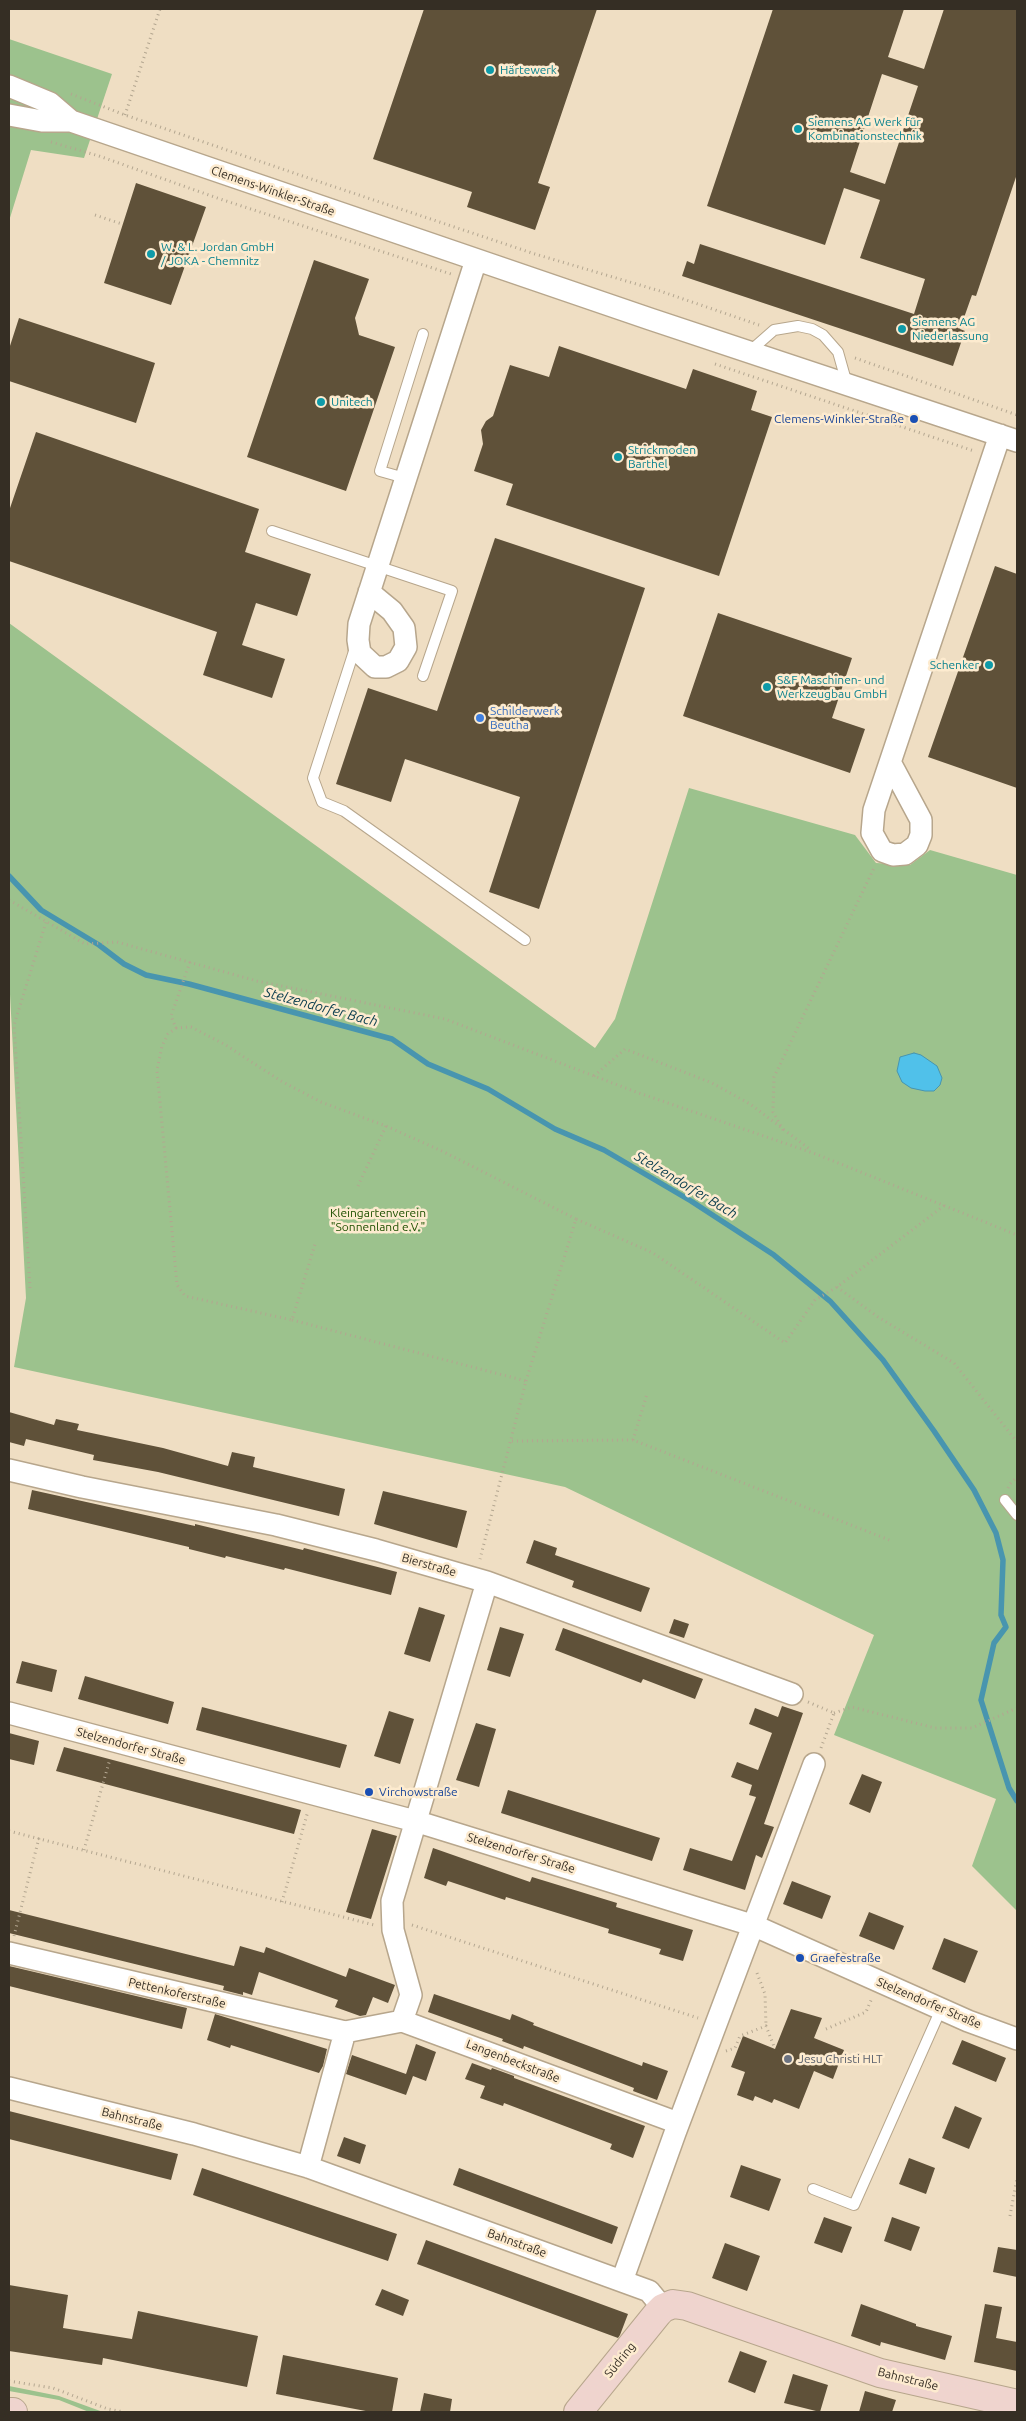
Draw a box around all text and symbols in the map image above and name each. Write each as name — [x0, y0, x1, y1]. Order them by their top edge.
place label: Härtewerk — [500, 63, 557, 77]
marker: Härtewerk — [484, 64, 496, 76]
place label: Siemens AG Werk für Kombinationstechnik — [808, 115, 922, 143]
marker: Siemens AG Werk für Kombinationstechnik — [792, 123, 804, 135]
street label: Clemens-Winkler-Straße — [209, 163, 337, 219]
place label: W. & L. Jordan GmbH / JOKA - Chemnitz — [161, 240, 274, 268]
marker: W. & L. Jordan GmbH / JOKA - Chemnitz — [145, 248, 157, 260]
place label: Siemens AG Niederlassung — [912, 315, 989, 343]
marker: Siemens AG Niederlassung — [896, 323, 908, 335]
place label: Unitech — [331, 395, 373, 409]
marker: Unitech — [315, 396, 327, 408]
place label: Clemens-Winkler-Straße — [774, 412, 904, 426]
marker: Clemens-Winkler-Straße — [908, 413, 920, 425]
place label: Strickmoden Barthel — [628, 443, 696, 471]
marker: Strickmoden Barthel — [612, 451, 624, 463]
place label: Schenker — [930, 658, 979, 672]
marker: Schenker — [983, 659, 995, 671]
place label: S&F Maschinen- und Werkzeugbau GmbH — [777, 673, 887, 701]
marker: S&F Maschinen- und Werkzeugbau GmbH — [761, 681, 773, 693]
place label: Schilderwerk Beutha — [490, 704, 560, 732]
marker: Schilderwerk Beutha — [474, 712, 486, 724]
water label: Stelzendorfer Bach — [262, 984, 380, 1030]
water label: Stelzendorfer Bach — [632, 1148, 740, 1222]
park label: Kleingartenverein "Sonnenland e.V." — [330, 1206, 426, 1234]
street label: Bierstraße — [400, 1550, 458, 1580]
street label: Stelzendorfer Straße — [75, 1725, 187, 1767]
place label: Virchowstraße — [379, 1785, 458, 1799]
marker: Virchowstraße — [363, 1786, 375, 1798]
street label: Stelzendorfer Straße — [465, 1830, 577, 1876]
place label: Graefestraße — [810, 1951, 881, 1965]
marker: Graefestraße — [794, 1952, 806, 1964]
street label: Stelzendorfer Straße — [875, 1974, 983, 2032]
street label: Pettenkoferstraße — [127, 1975, 227, 2011]
street label: Langenbeckstraße — [464, 2036, 562, 2086]
place label: Jesu Christi HLT — [798, 2052, 883, 2066]
marker: Jesu Christi HLT — [782, 2053, 794, 2065]
street label: Bahnstraße — [100, 2105, 164, 2133]
street label: Bahnstraße — [485, 2226, 549, 2260]
street label: Südring — [601, 2339, 639, 2381]
street label: Bahnstraße — [876, 2365, 940, 2393]

